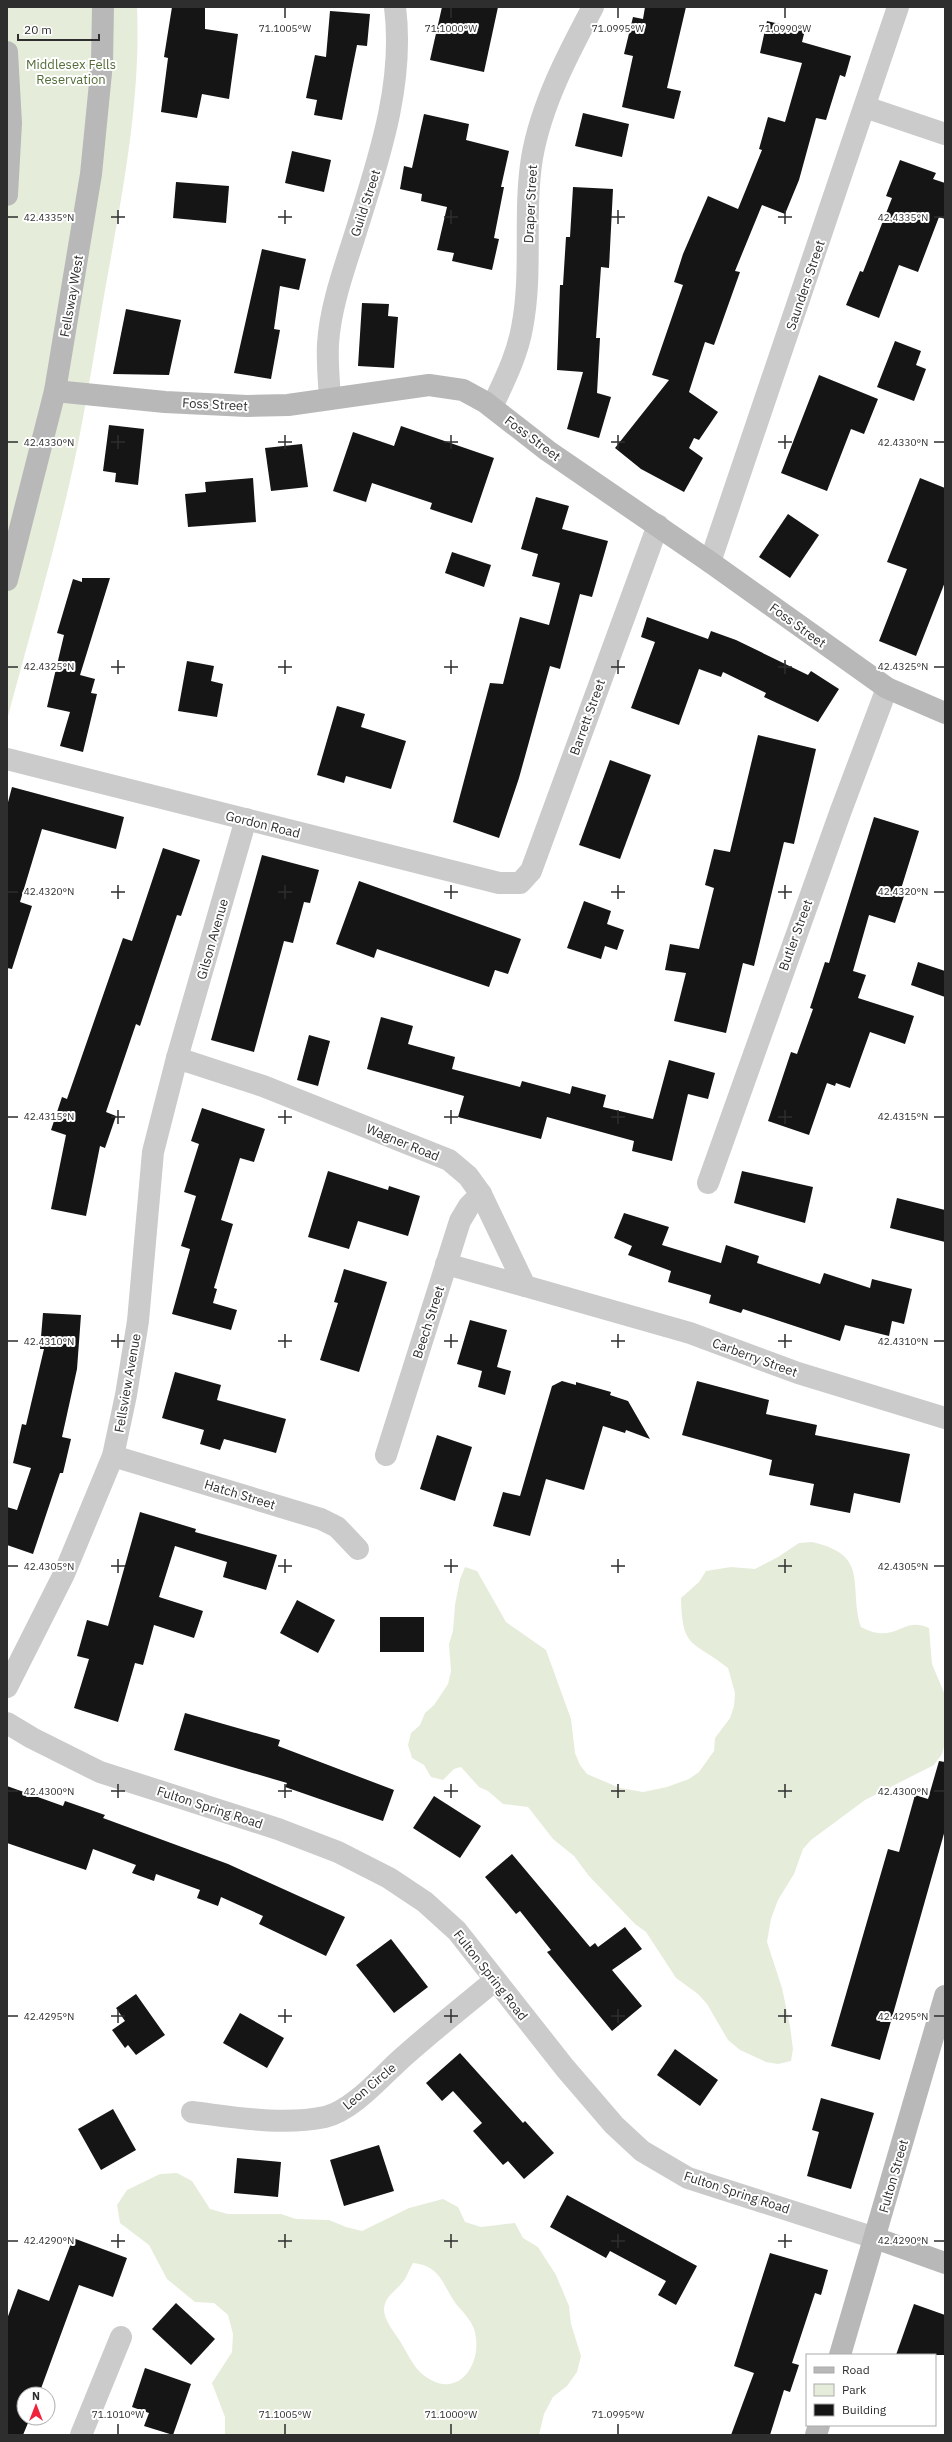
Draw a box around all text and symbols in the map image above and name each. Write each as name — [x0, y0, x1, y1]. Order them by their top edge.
scale bar — [18, 16, 99, 42]
text: 20 m — [24, 22, 52, 37]
text: 71.1005°W — [259, 22, 311, 35]
text: 71.1000°W — [425, 22, 477, 35]
text: 71.0995°W — [592, 22, 644, 35]
text: 71.0990°W — [759, 22, 811, 35]
park label: Middlesex Fells Reservation — [26, 56, 116, 88]
street label: Draper Street — [520, 164, 541, 244]
street label: Guild Street — [347, 167, 384, 239]
text: 42.4335°N — [24, 211, 74, 224]
text: 42.4335°N — [878, 211, 928, 224]
street label: Saunders Street — [782, 238, 829, 332]
street label: Fellsway West — [56, 254, 87, 338]
street label: Foss Street — [182, 394, 248, 415]
street label: Foss Street — [501, 412, 564, 465]
text: 42.4330°N — [24, 436, 74, 449]
text: 42.4330°N — [878, 436, 928, 449]
street label: Foss Street — [766, 599, 829, 652]
text: 42.4325°N — [24, 660, 74, 673]
text: 42.4325°N — [878, 660, 928, 673]
street label: Barrett Street — [566, 677, 609, 758]
street label: Gordon Road — [224, 807, 302, 842]
text: 42.4320°N — [24, 885, 74, 898]
text: 42.4320°N — [878, 885, 928, 898]
street label: Gilson Avenue — [193, 897, 232, 982]
street label: Butler Street — [775, 897, 816, 973]
text: 42.4315°N — [24, 1110, 74, 1123]
text: 42.4315°N — [878, 1110, 928, 1123]
street label: Wagner Road — [364, 1120, 442, 1165]
street label: Beech Street — [409, 1284, 448, 1361]
street label: Fellsview Avenue — [110, 1332, 145, 1434]
street label: Carberry Street — [710, 1334, 800, 1381]
text: 42.4310°N — [24, 1335, 74, 1348]
text: 42.4310°N — [878, 1335, 928, 1348]
street label: Hatch Street — [202, 1476, 277, 1513]
text: 42.4305°N — [24, 1560, 74, 1573]
text: 42.4305°N — [878, 1560, 928, 1573]
street label: Fulton Spring Road — [155, 1782, 265, 1833]
text: 42.4300°N — [24, 1785, 74, 1798]
text: 42.4300°N — [878, 1785, 928, 1798]
street label: Fulton Spring Road — [450, 1927, 531, 2024]
text: 42.4295°N — [24, 2010, 74, 2023]
text: 42.4295°N — [878, 2010, 928, 2023]
street label: Leon Circle — [339, 2059, 399, 2114]
street label: Fulton Street — [875, 2137, 912, 2215]
street label: Fulton Spring Road — [682, 2167, 792, 2218]
text: 42.4290°N — [24, 2234, 74, 2247]
text: 42.4290°N — [878, 2234, 928, 2247]
legend — [806, 2354, 936, 2426]
text: Road — [842, 2362, 870, 2377]
text: Park — [842, 2382, 867, 2397]
north arrow — [16, 2386, 56, 2426]
text: N — [32, 2389, 40, 2403]
text: Building — [842, 2402, 887, 2417]
text: 71.1010°W — [92, 2408, 144, 2421]
text: 71.1005°W — [259, 2408, 311, 2421]
text: 71.1000°W — [425, 2408, 477, 2421]
text: 71.0995°W — [592, 2408, 644, 2421]

